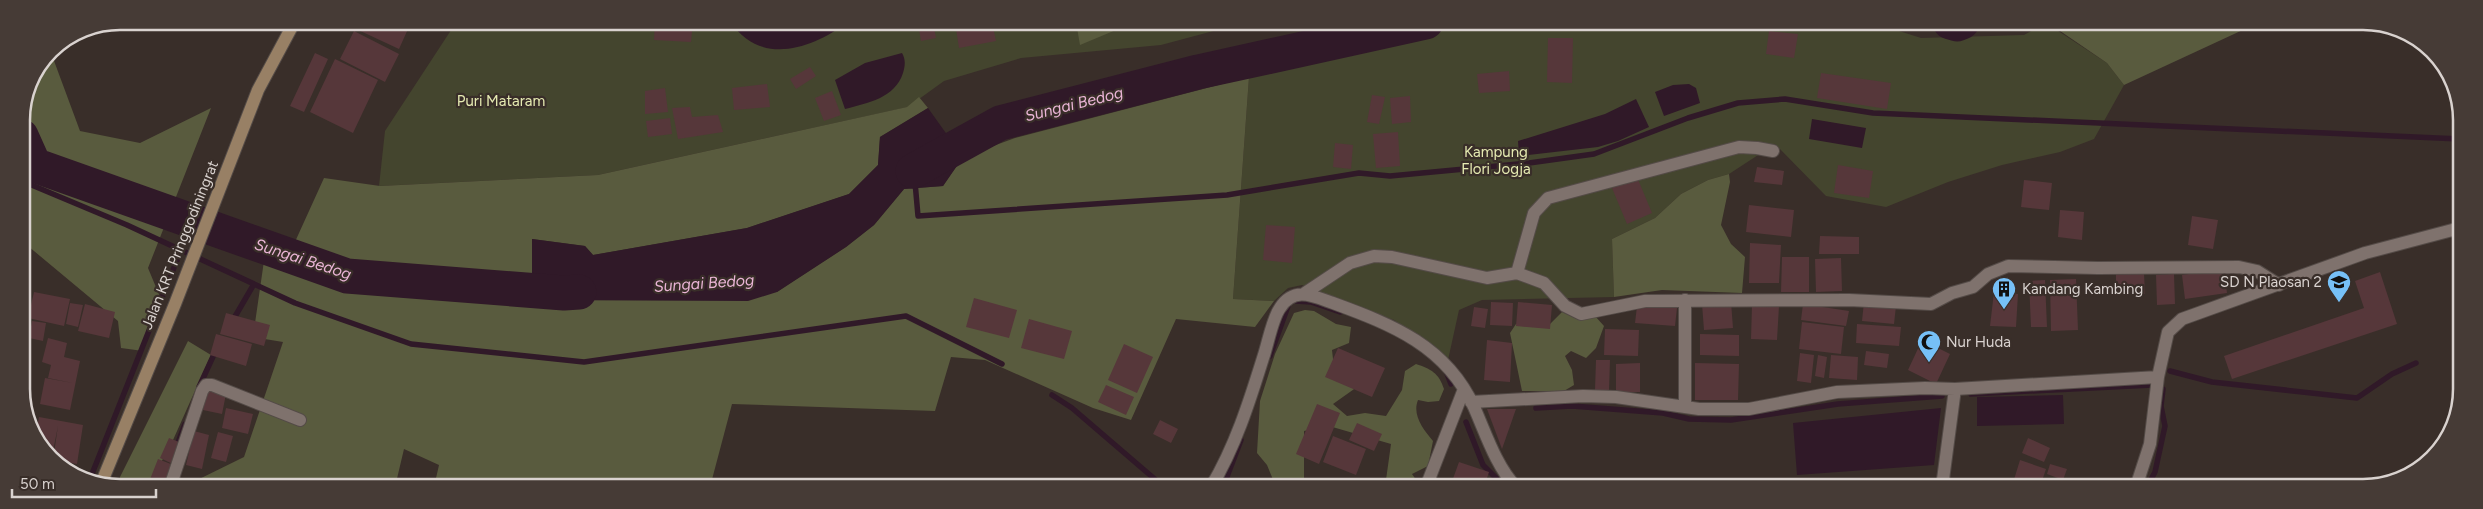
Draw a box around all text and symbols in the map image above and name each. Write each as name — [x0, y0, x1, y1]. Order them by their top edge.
water label: Sungai Bedog — [1023, 83, 1125, 125]
park label: Puri Mataram — [457, 92, 545, 110]
park label: Kampung Flori Jogja — [1461, 143, 1531, 178]
street label: Jalan KRT Pringgodiningrat — [138, 158, 222, 332]
water label: Sungai Bedog — [252, 234, 354, 284]
school or university icon: SD N Plaosan 2 — [2326, 269, 2352, 303]
water label: Sungai Bedog — [653, 270, 755, 296]
place label: SD N Plaosan 2 — [2220, 273, 2322, 291]
building icon: Kandang Kambing — [1991, 276, 2017, 310]
place label: Kandang Kambing — [2022, 280, 2143, 298]
mosque icon: Nur Huda — [1916, 329, 1942, 363]
place label: Nur Huda — [1946, 333, 2011, 351]
scale bar — [12, 466, 156, 498]
text: 50 m — [20, 475, 55, 493]

